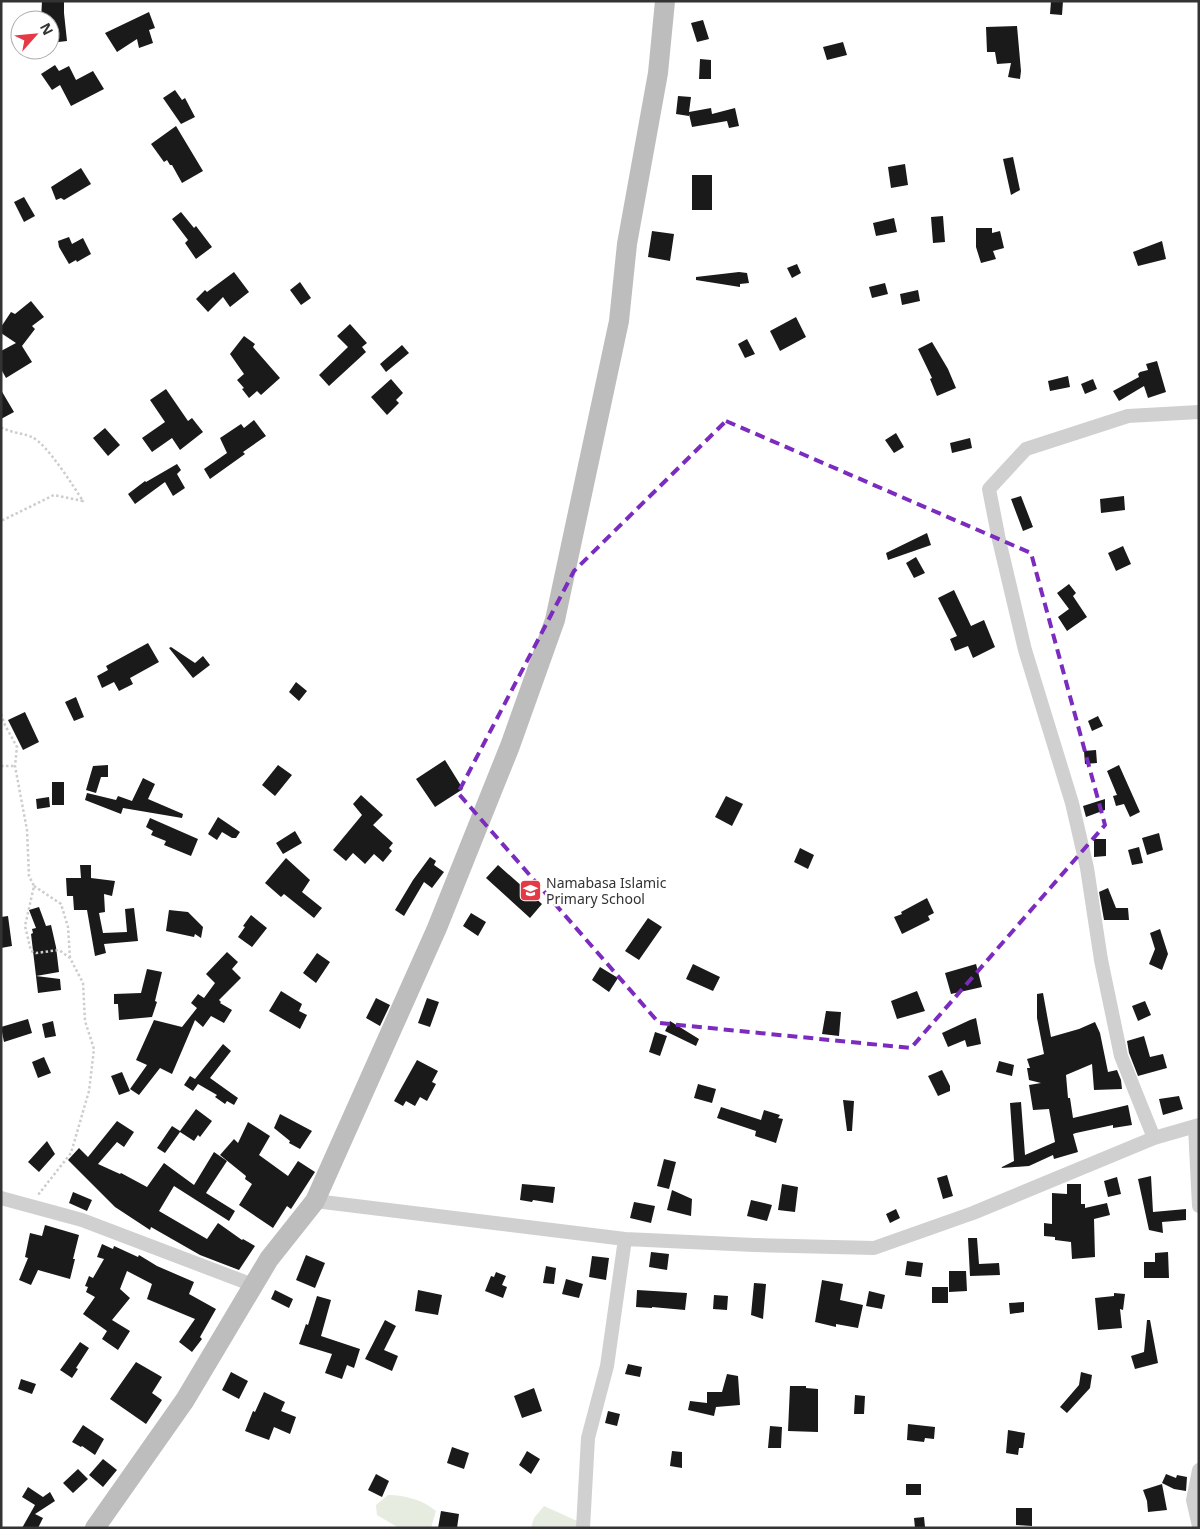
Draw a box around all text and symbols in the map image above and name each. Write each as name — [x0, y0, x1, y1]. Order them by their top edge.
north arrow — [10, 10, 60, 60]
text: N — [36, 19, 58, 38]
place label: Namabasa Islamic Primary School — [546, 873, 667, 908]
school or university icon: Namabasa Islamic Primary School — [518, 879, 542, 903]

